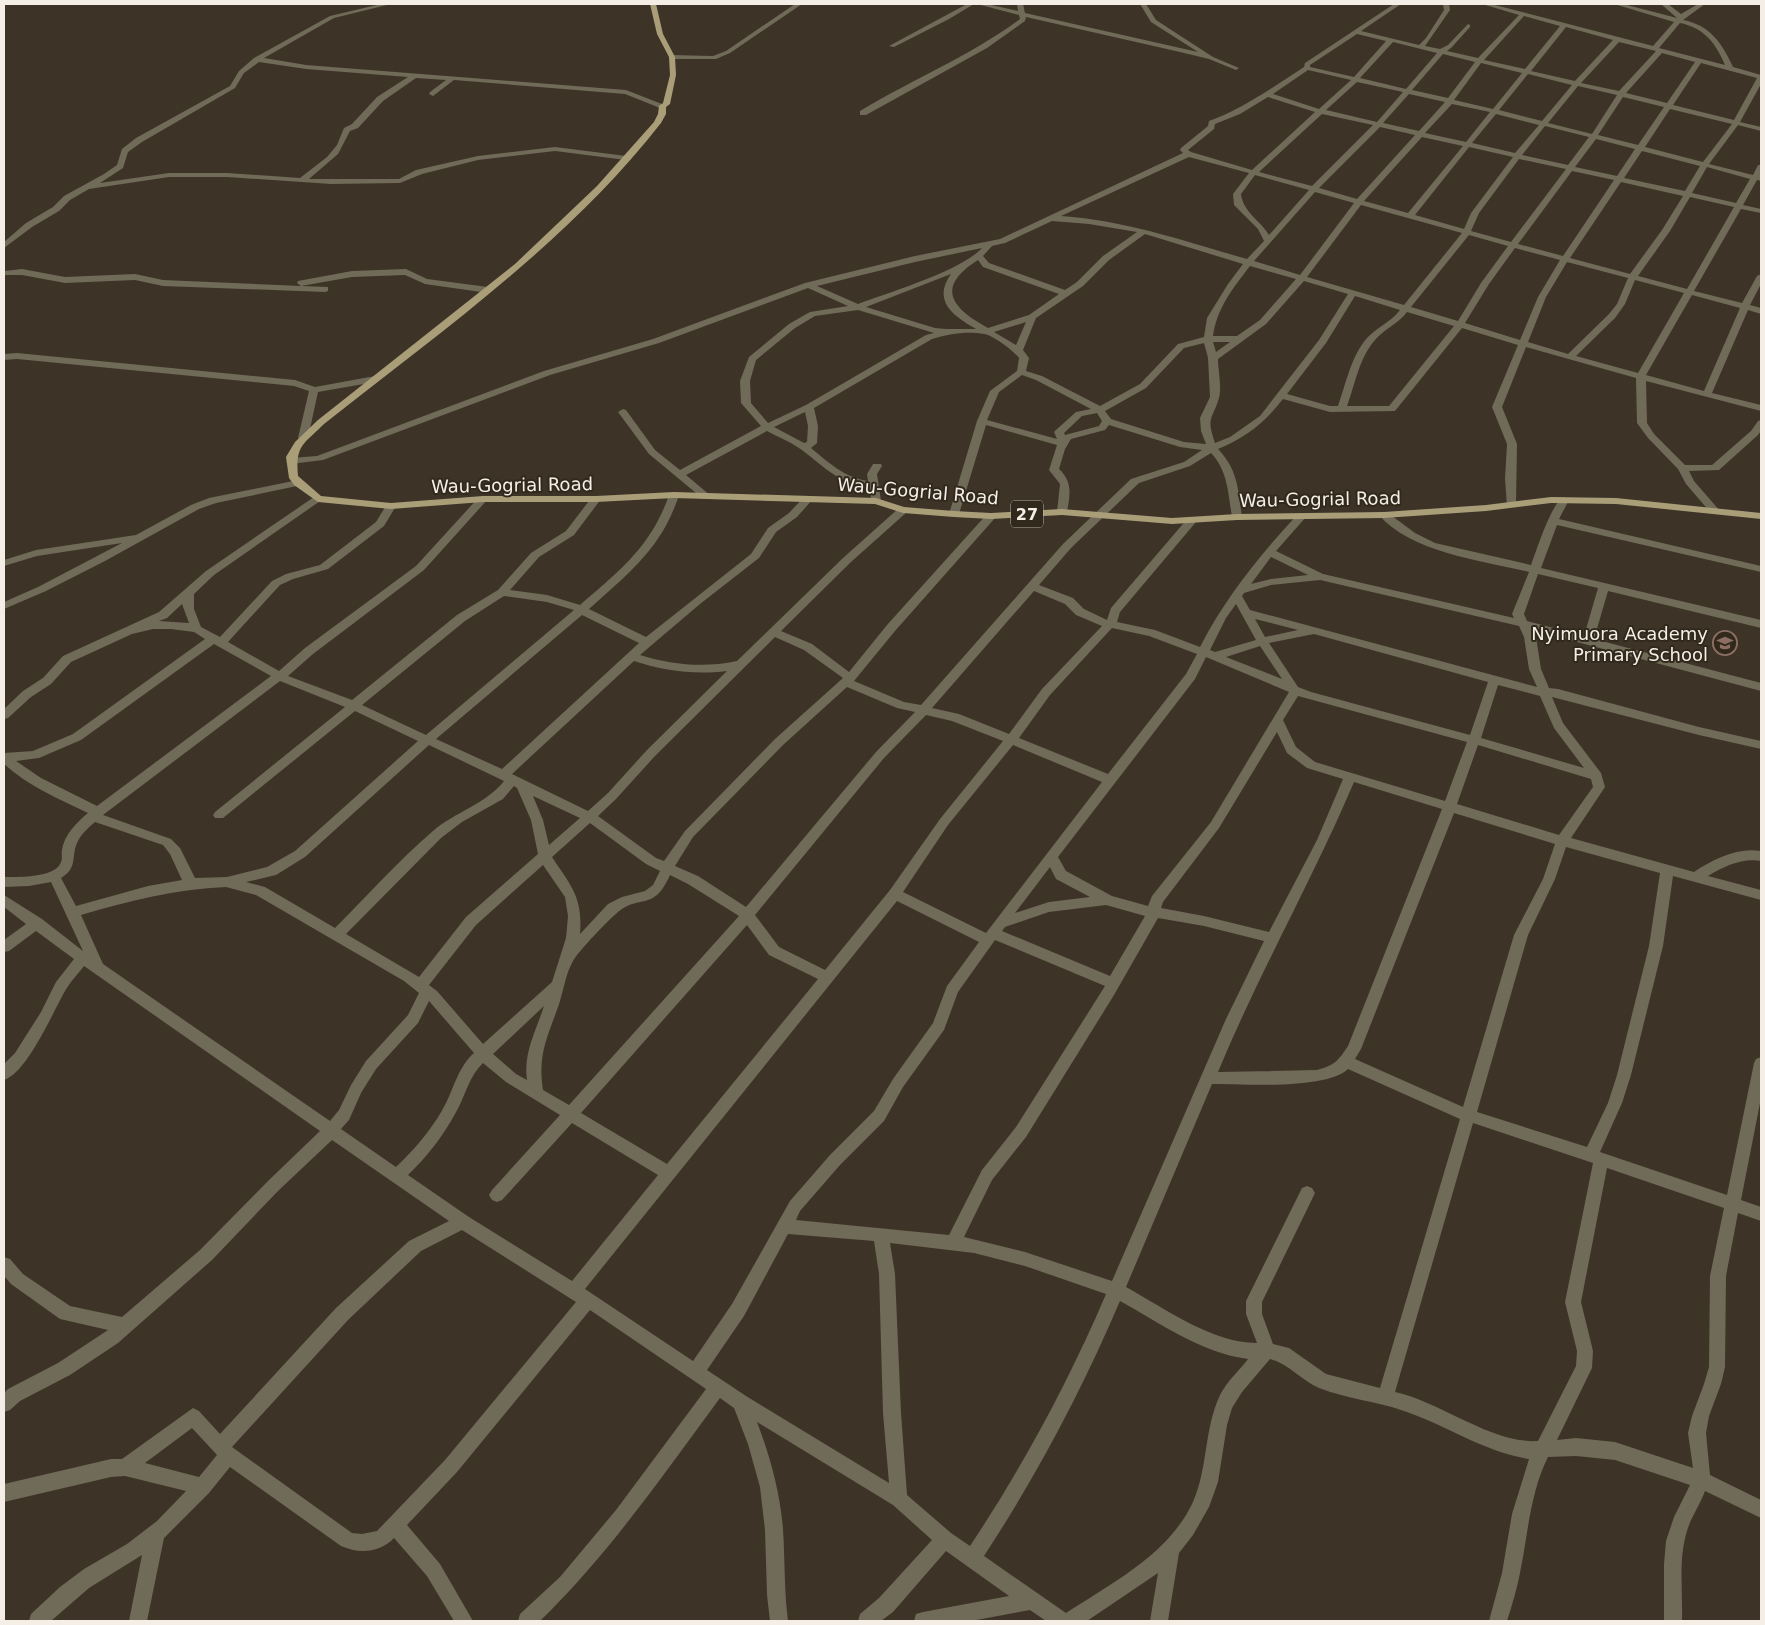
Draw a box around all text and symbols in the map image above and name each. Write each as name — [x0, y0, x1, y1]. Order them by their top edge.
street label: Wau-Gogrial Road — [431, 473, 593, 497]
street label: Wau-Gogrial Road — [836, 473, 1000, 509]
street label: Wau-Gogrial Road — [1239, 487, 1401, 511]
road number: 27 — [1011, 500, 1043, 528]
place label: Nyimuora Academy Primary School — [1531, 623, 1708, 665]
school or university icon: Nyimuora Academy Primary School — [1712, 630, 1738, 656]

